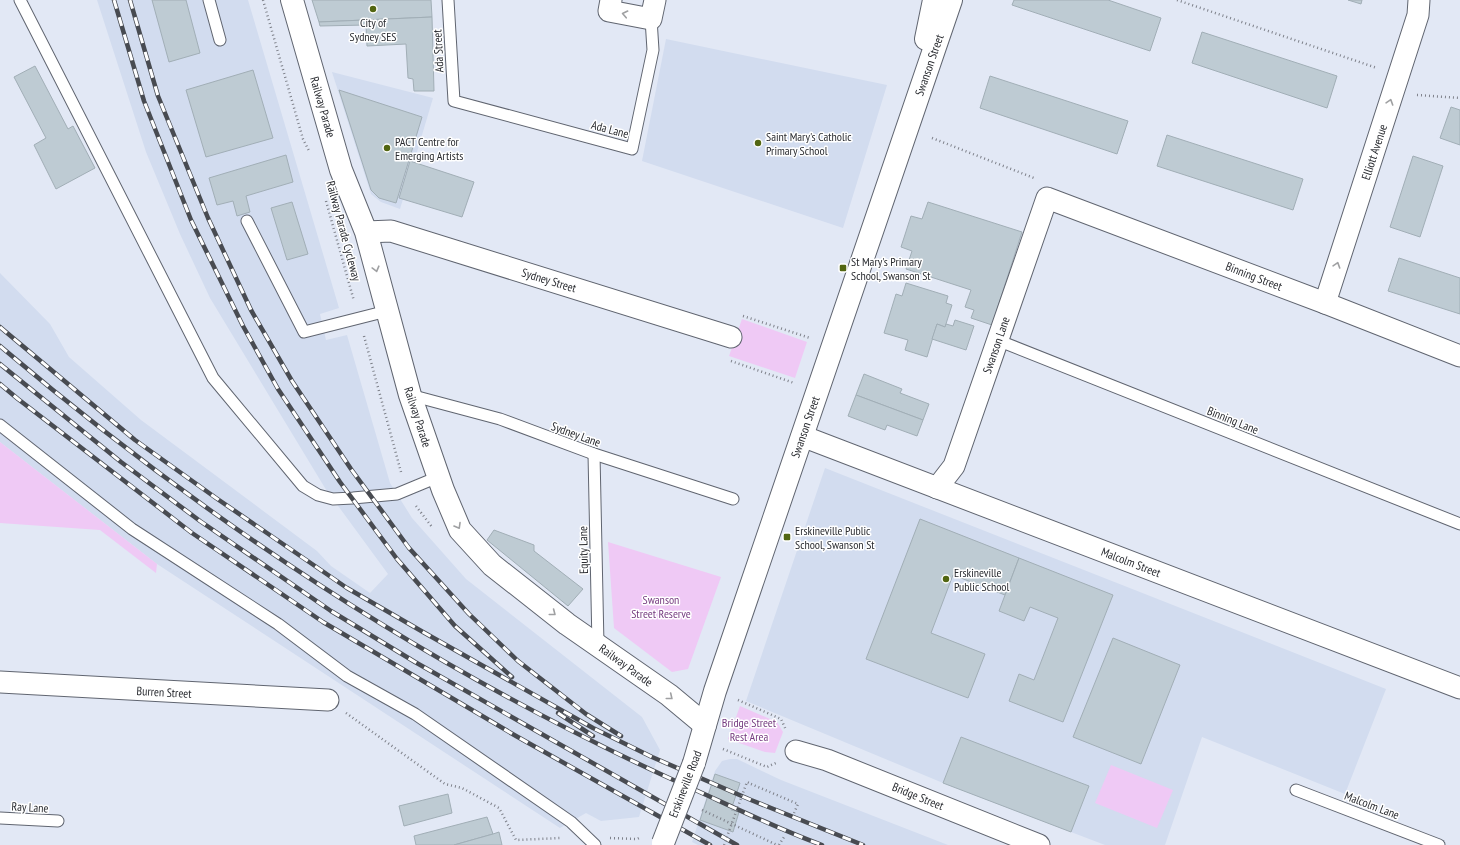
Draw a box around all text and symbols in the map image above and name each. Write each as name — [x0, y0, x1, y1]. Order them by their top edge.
marker: City of Sydney SES — [368, 4, 378, 14]
one-way arrow — [622, 10, 628, 18]
place label: City of Sydney SES — [350, 15, 397, 44]
street label: Ada Street — [429, 28, 447, 73]
street label: Swanson Street — [911, 32, 947, 98]
street label: Railway Parade — [307, 75, 339, 139]
one-way arrow — [1385, 98, 1394, 105]
street label: Ada Lane — [590, 117, 630, 141]
street label: Elliott Avenue — [1358, 122, 1390, 182]
place label: Saint Mary's Catholic Primary School — [766, 129, 852, 158]
place label: PACT Centre for Emerging Artists — [395, 134, 463, 163]
marker: Saint Mary's Catholic Primary School — [753, 138, 763, 148]
marker: PACT Centre for Emerging Artists — [382, 143, 392, 153]
street label: Railway Parade Cycleway — [323, 179, 365, 283]
place label: St Mary's Primary School, Swanson St — [851, 254, 931, 283]
street label: Binning Street — [1224, 258, 1285, 294]
one-way arrow — [1332, 262, 1341, 269]
marker: St Mary's Primary School, Swanson St — [838, 263, 848, 273]
one-way arrow — [371, 265, 380, 272]
street label: Sydney Street — [520, 265, 579, 296]
street label: Swanson Lane — [979, 315, 1013, 375]
street label: Railway Parade — [401, 385, 435, 449]
street label: Swanson Street — [787, 394, 823, 460]
street label: Binning Lane — [1205, 403, 1261, 437]
street label: Sydney Lane — [549, 418, 603, 450]
one-way arrow — [454, 522, 461, 529]
place label: Erskineville Public School, Swanson St — [795, 523, 875, 552]
street label: Equity Lane — [575, 526, 591, 574]
marker: Erskineville Public School, Swanson St — [782, 532, 792, 542]
street label: Malcolm Street — [1099, 544, 1164, 580]
place label: Erskineville Public School — [954, 565, 1010, 594]
marker: Erskineville Public School — [941, 574, 951, 584]
park label: Swanson Street Reserve — [631, 592, 691, 621]
one-way arrow — [549, 609, 556, 616]
street label: Railway Parade — [596, 641, 656, 690]
street label: Burren Street — [136, 683, 193, 701]
one-way arrow — [666, 692, 673, 699]
park label: Bridge Street Rest Area — [722, 715, 777, 744]
street label: Erskineville Road — [665, 748, 705, 820]
street label: Bridge Street — [890, 779, 947, 813]
street label: Malcolm Lane — [1342, 788, 1402, 822]
street label: Ray Lane — [11, 799, 49, 815]

